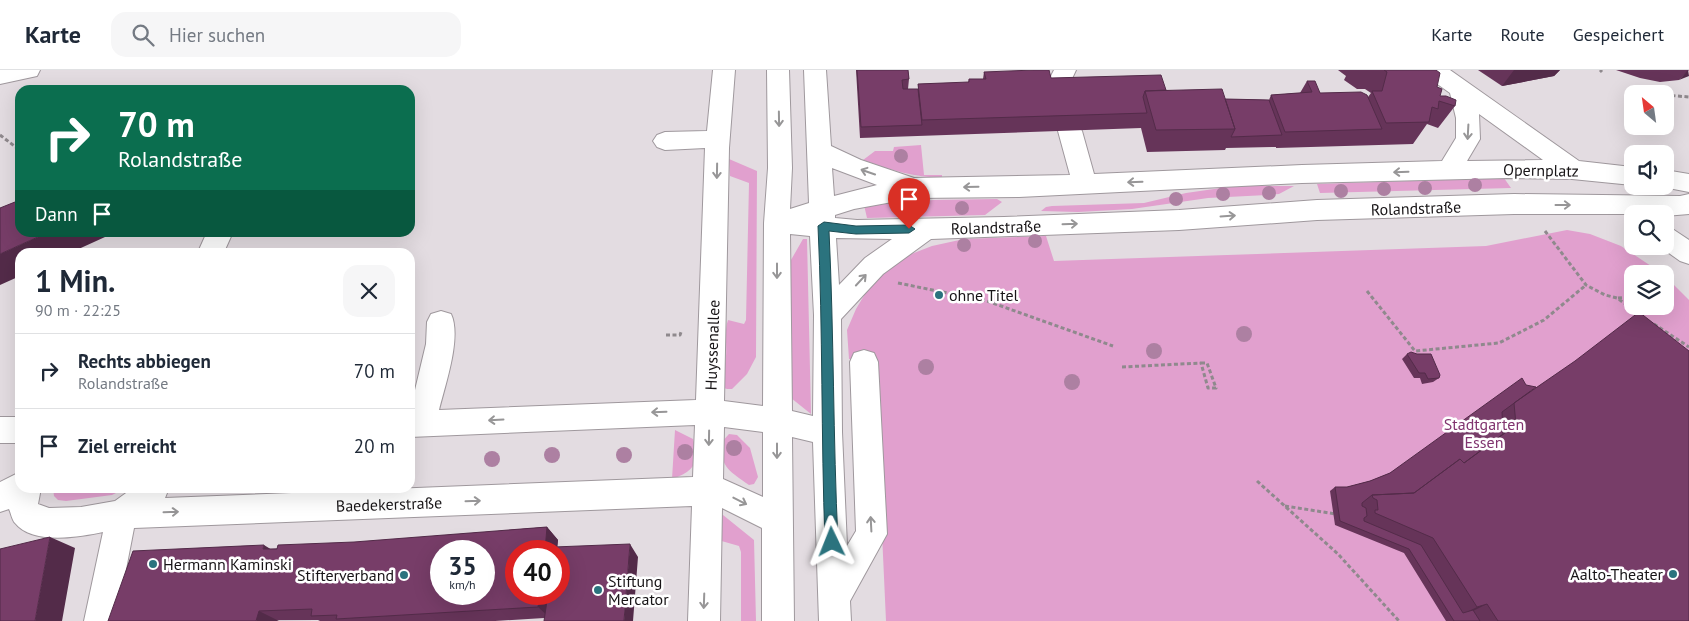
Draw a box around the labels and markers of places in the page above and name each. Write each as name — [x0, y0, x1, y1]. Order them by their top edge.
pin — [888, 178, 930, 229]
place label: ohne Titel — [949, 285, 1019, 305]
marker: ohne Titel — [933, 289, 945, 301]
place label: Hermann Kaminski — [163, 554, 292, 574]
marker: Hermann Kaminski — [147, 558, 159, 570]
place label: Aalto-Theater — [1570, 564, 1664, 584]
place label: Stifterverband — [297, 565, 394, 585]
marker: Aalto-Theater — [1667, 568, 1679, 580]
marker: Stifterverband — [398, 569, 410, 581]
place label: Stiftung Mercator — [608, 571, 669, 609]
marker: Stiftung Mercator — [592, 584, 604, 596]

